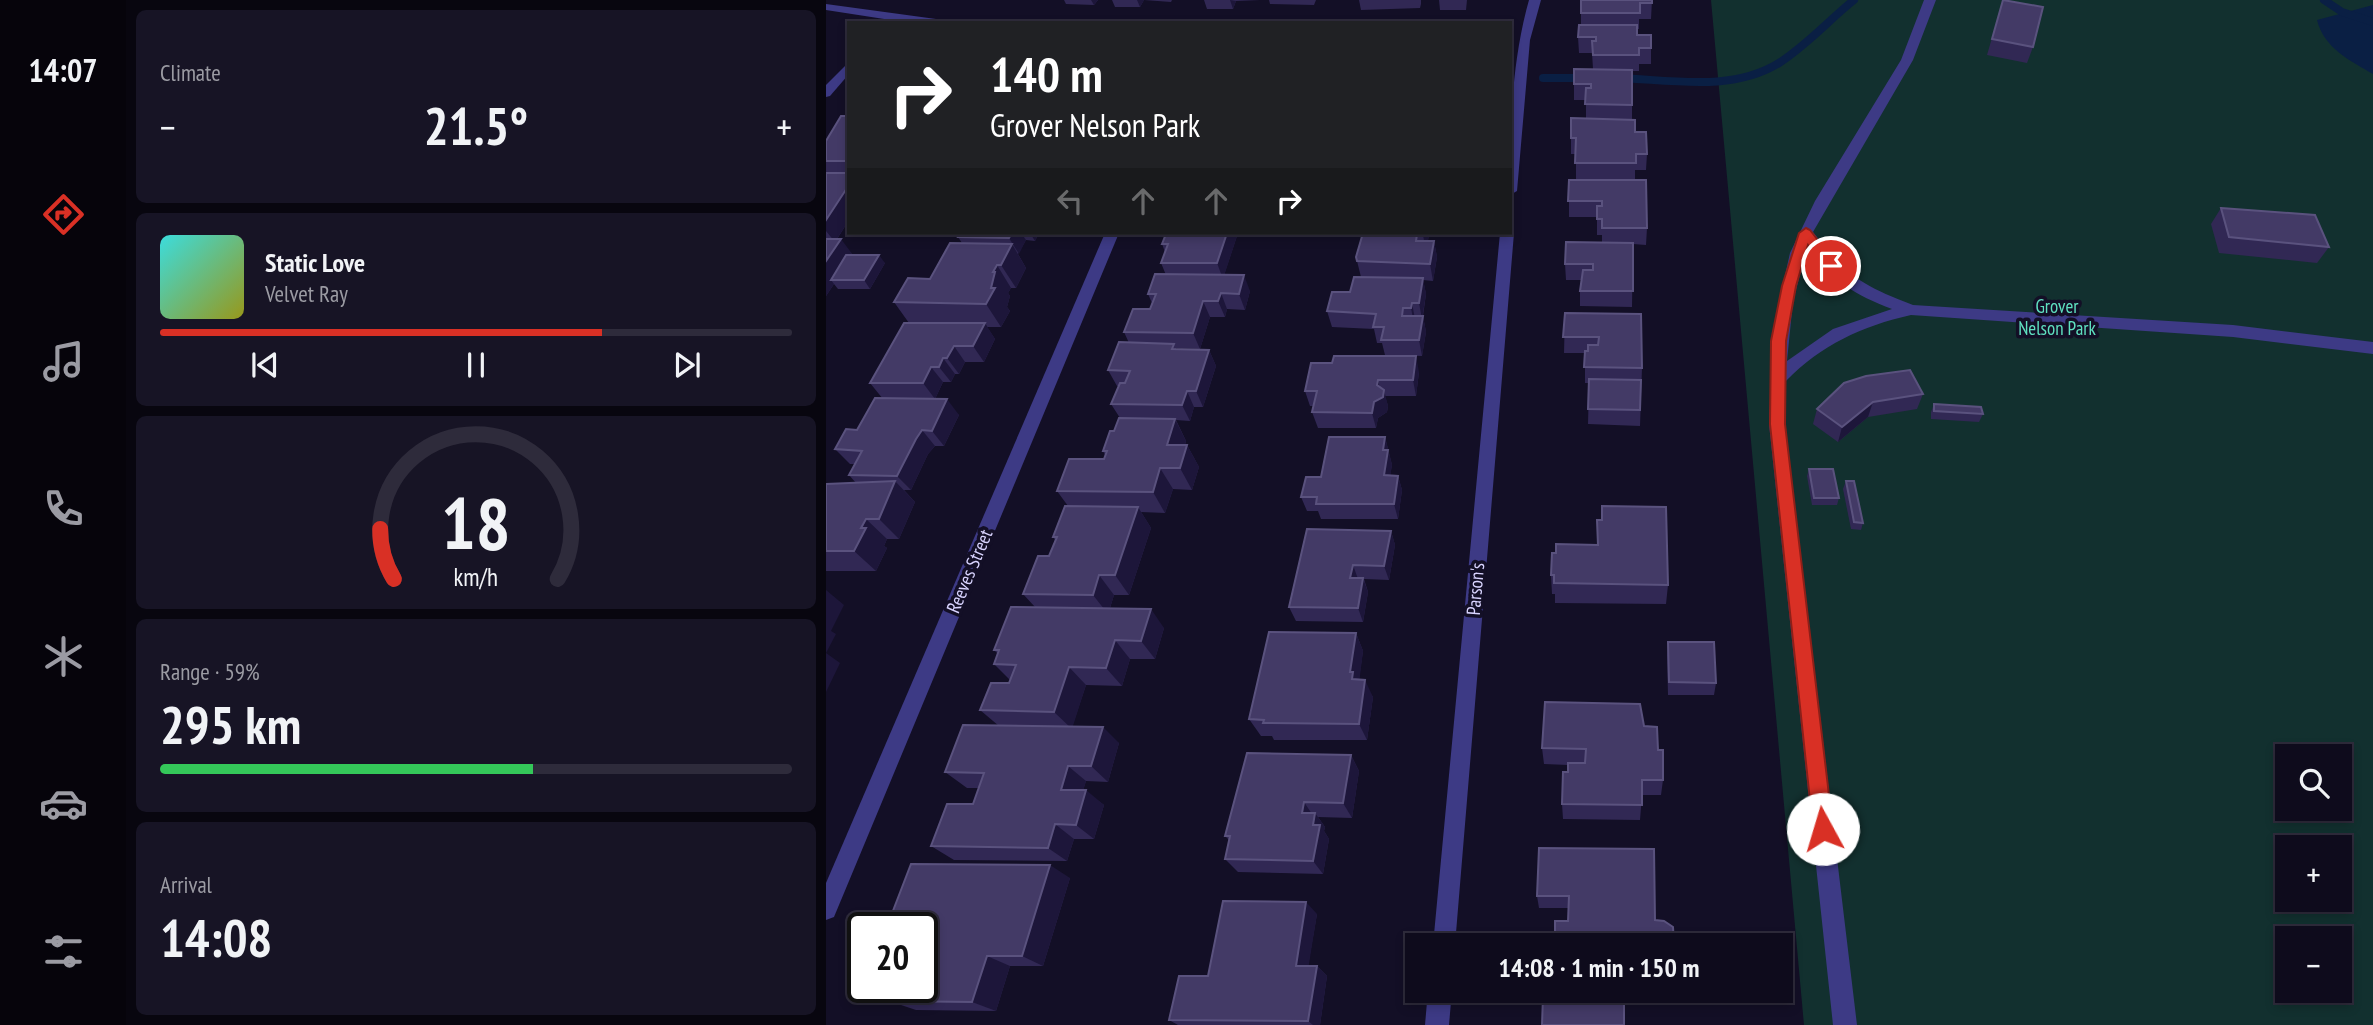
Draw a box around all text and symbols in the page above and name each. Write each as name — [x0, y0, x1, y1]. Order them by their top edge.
text: 140 m — [990, 42, 1103, 106]
text: 14:07 — [28, 49, 98, 91]
icon: right — [875, 49, 966, 140]
text: Climate — [160, 58, 221, 87]
text: 21.5° — [424, 92, 528, 159]
text: − — [160, 102, 176, 151]
text: + — [776, 102, 792, 151]
text: Grover Nelson Park — [990, 104, 1200, 146]
icon: left — [1051, 182, 1089, 220]
icon: ahead — [1124, 182, 1162, 220]
icon: ahead — [1197, 182, 1235, 220]
icon: right — [1270, 182, 1308, 220]
icon: directions — [39, 190, 88, 239]
pin — [1801, 236, 1861, 296]
text: Static Love — [265, 246, 365, 279]
icon: arrive — [1812, 247, 1850, 285]
text: Velvet Ray — [265, 279, 348, 308]
park label: Grover Nelson Park — [2018, 294, 2096, 340]
icon: music — [39, 337, 88, 386]
icon: previous — [246, 346, 284, 384]
icon: pause — [457, 346, 495, 384]
icon: next — [668, 346, 706, 384]
text: 18 — [441, 475, 511, 569]
icon: phone — [39, 484, 88, 533]
street label: Reeves Street — [941, 525, 998, 616]
text: km/h — [454, 560, 498, 592]
street label: Parson's — [1461, 562, 1489, 616]
icon: climate — [39, 632, 88, 681]
text: Range · 59% — [160, 657, 260, 686]
text: 295 km — [160, 691, 301, 758]
map controls — [2275, 744, 2352, 1003]
button: search — [2275, 744, 2352, 821]
icon: car — [39, 779, 88, 828]
position arrow — [1786, 792, 1860, 866]
button: + — [2275, 835, 2352, 912]
text: Arrival — [160, 870, 212, 899]
text: 14:08 — [160, 904, 272, 971]
speed limit sign: 20 — [847, 912, 938, 1003]
button: − — [2275, 926, 2352, 1003]
icon: filters — [39, 927, 88, 976]
text: 14:08 · 1 min · 150 m — [1499, 951, 1699, 984]

